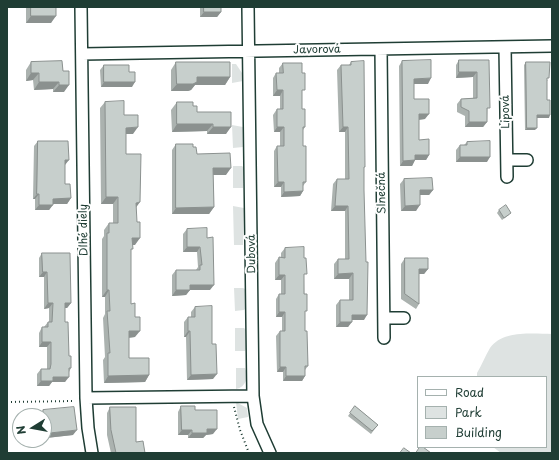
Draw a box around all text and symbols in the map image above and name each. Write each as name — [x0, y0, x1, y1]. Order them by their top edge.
street label: Javorová — [293, 43, 341, 57]
street label: Lipová — [499, 95, 513, 129]
street label: Slnečná — [375, 172, 389, 214]
street label: Dlhé diely — [77, 204, 91, 256]
street label: Dubová — [245, 234, 259, 274]
legend — [417, 376, 547, 448]
text: Road — [455, 383, 484, 401]
text: Park — [455, 403, 482, 421]
north arrow — [12, 408, 52, 448]
text: Building — [455, 423, 502, 441]
text: N — [12, 424, 30, 436]

